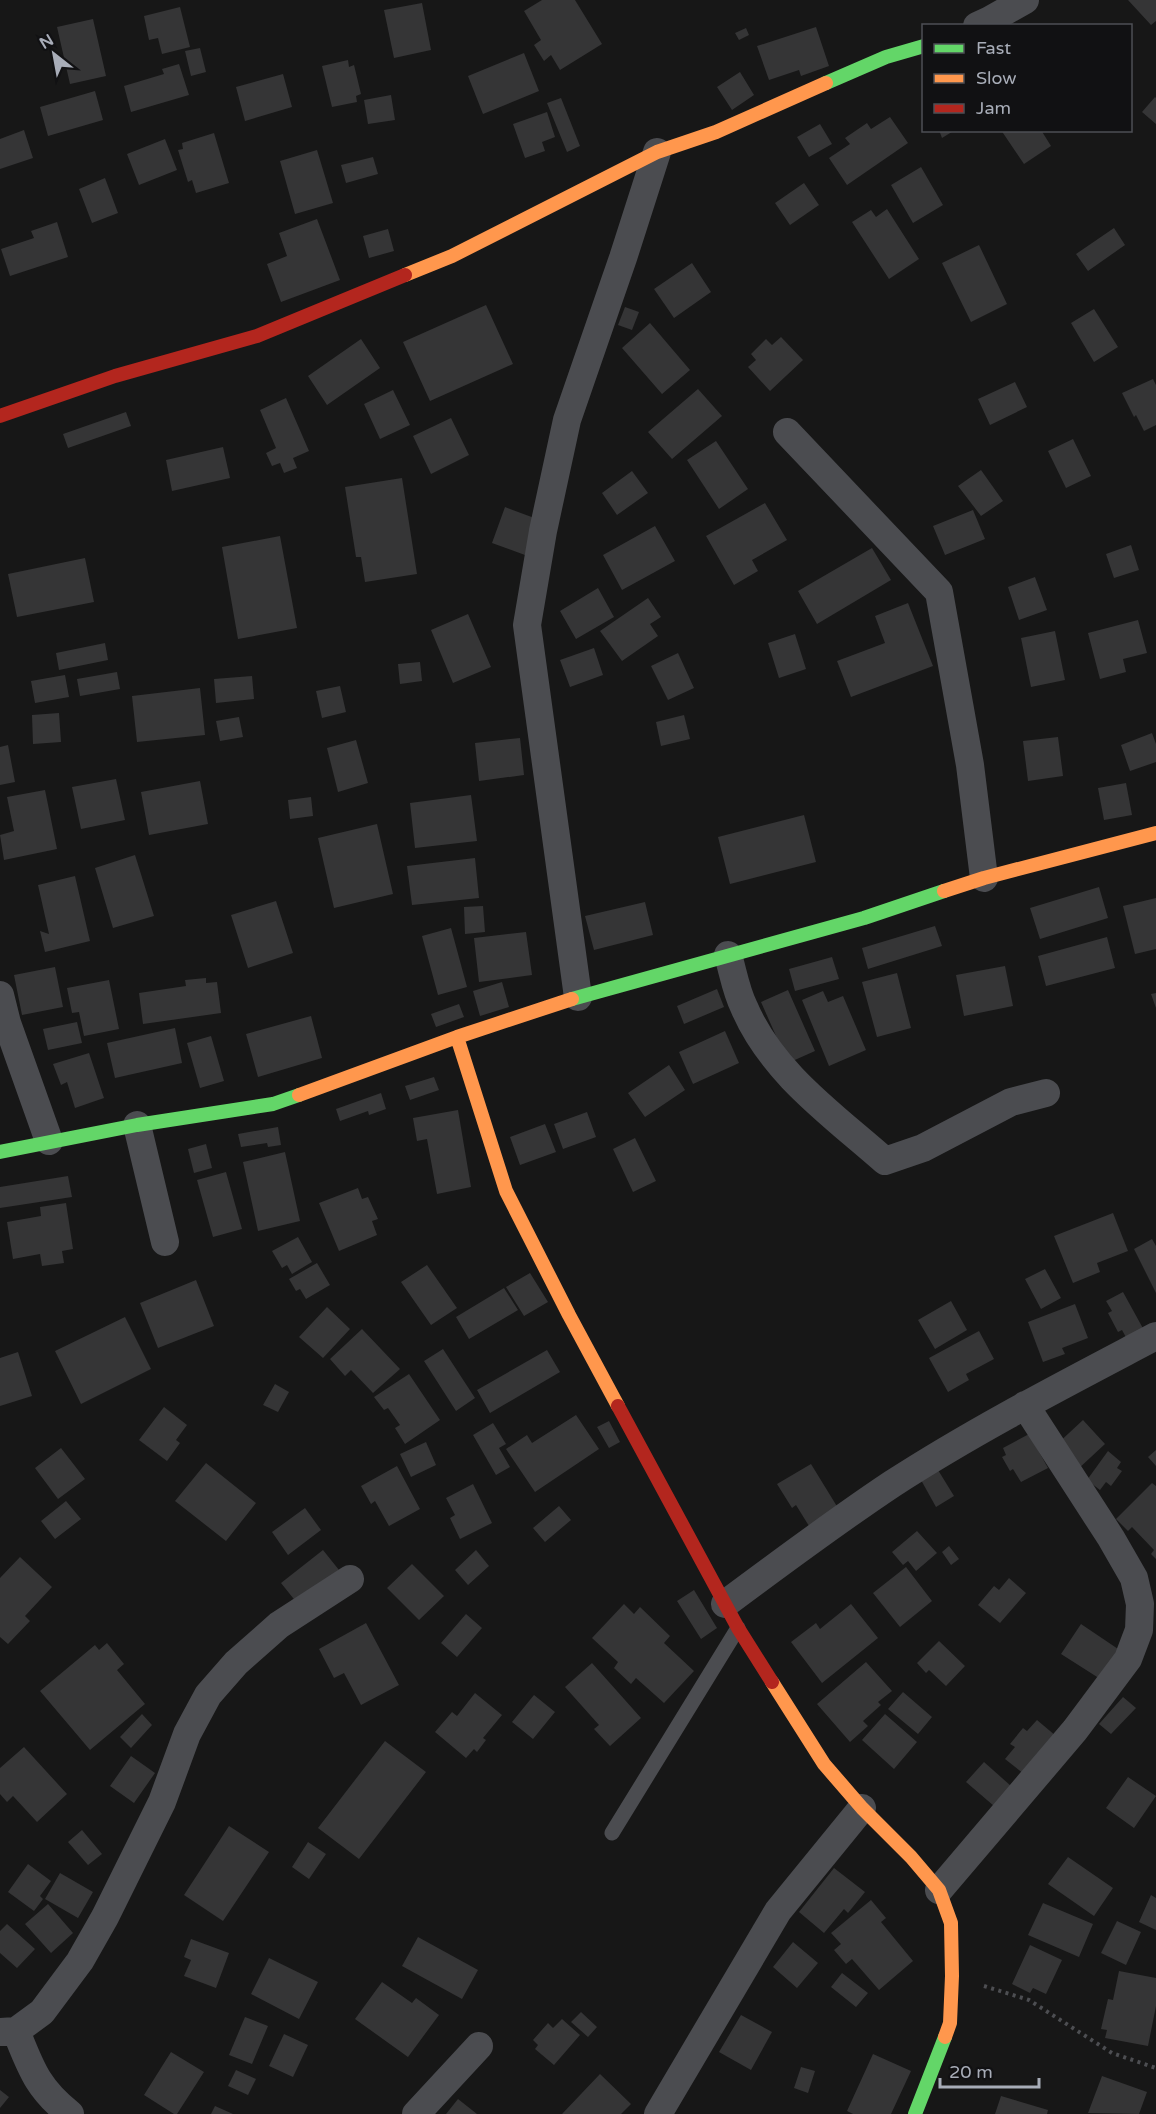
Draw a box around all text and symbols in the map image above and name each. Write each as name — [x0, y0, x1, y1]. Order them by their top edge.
north arrow — [24, 24, 84, 84]
legend — [922, 24, 1132, 132]
text: N — [36, 30, 57, 54]
text: Fast — [976, 37, 1011, 59]
text: Slow — [976, 67, 1017, 89]
text: Jam — [976, 97, 1011, 119]
scale bar — [940, 2051, 1039, 2089]
text: 20 m — [949, 2061, 993, 2083]

